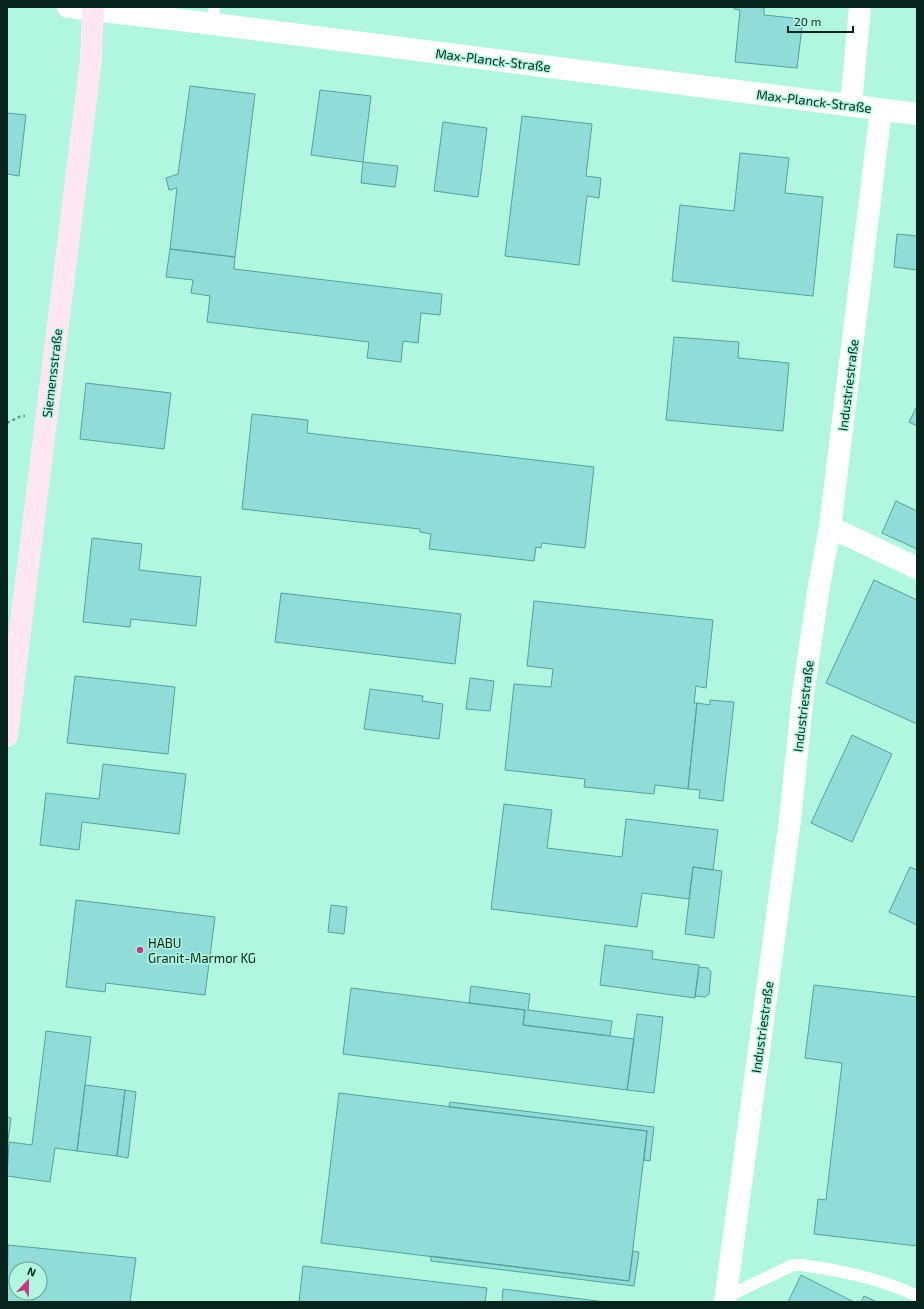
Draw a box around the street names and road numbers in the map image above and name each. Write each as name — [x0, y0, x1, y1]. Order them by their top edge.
street label: Max-Planck-Straße — [435, 45, 551, 75]
street label: Max-Planck-Straße — [756, 86, 872, 116]
street label: Siemensstraße — [39, 327, 65, 418]
street label: Industriestraße — [834, 338, 862, 432]
street label: Industriestraße — [789, 659, 817, 753]
street label: Industriestraße — [748, 980, 776, 1074]

